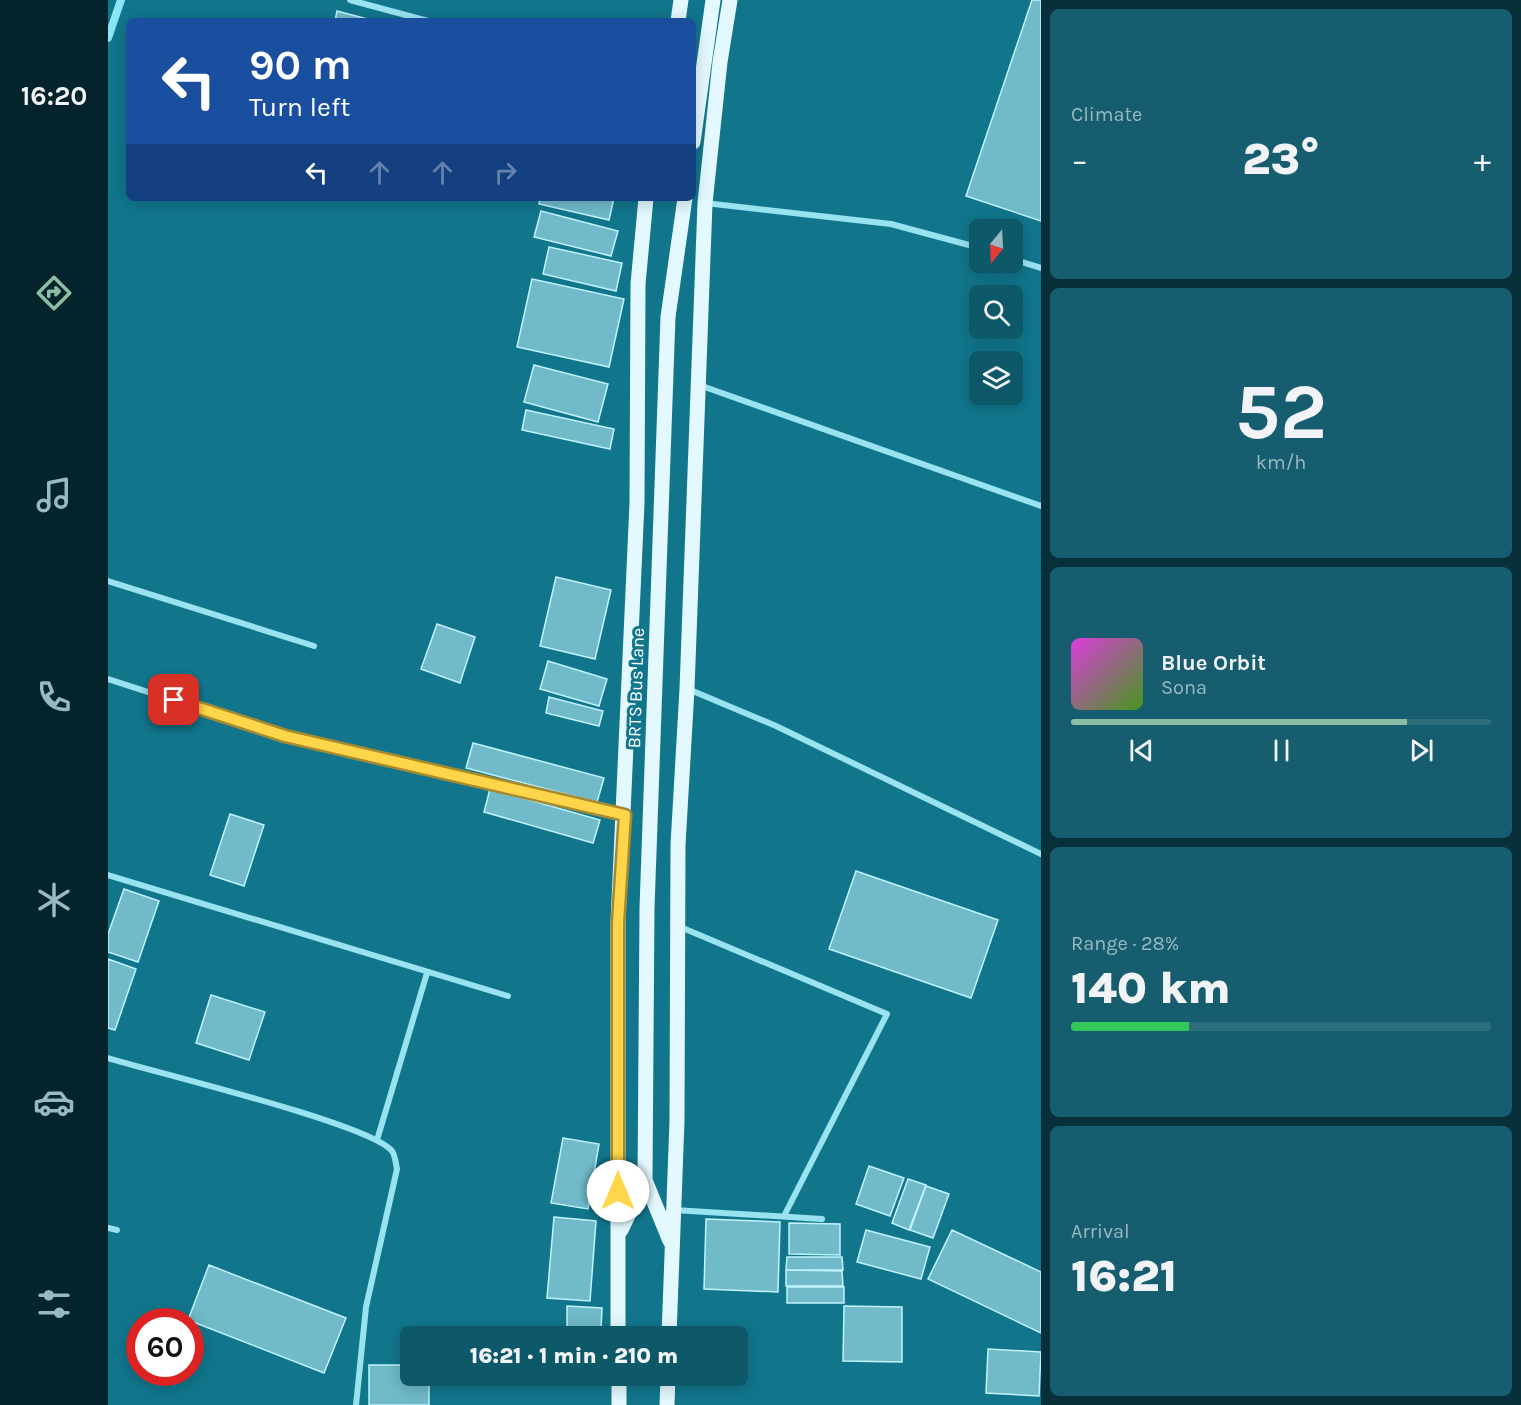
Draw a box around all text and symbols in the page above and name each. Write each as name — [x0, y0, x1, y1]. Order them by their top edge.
text: 90 m — [249, 40, 352, 90]
icon: left — [150, 42, 228, 120]
text: 16:20 — [21, 80, 87, 112]
text: Turn left — [249, 91, 350, 123]
text: Climate — [1071, 103, 1142, 126]
text: 23° — [1242, 133, 1320, 185]
text: − — [1071, 141, 1088, 179]
text: + — [1474, 141, 1491, 179]
icon: left — [300, 156, 333, 189]
icon: ahead — [363, 156, 396, 189]
icon: ahead — [426, 156, 459, 189]
icon: right — [489, 156, 522, 189]
north arrow — [969, 219, 1023, 273]
map controls — [969, 219, 1023, 405]
icon: directions — [33, 272, 75, 314]
button: search — [969, 285, 1023, 339]
button: layers — [969, 351, 1023, 405]
text: 52 — [1235, 366, 1327, 458]
text: km/h — [1256, 451, 1306, 474]
icon: music — [33, 474, 75, 516]
street label: BRTS Bus Lane — [623, 627, 649, 749]
text: Blue Orbit — [1161, 650, 1266, 676]
pin — [148, 674, 199, 725]
icon: phone — [33, 676, 75, 718]
text: Sona — [1161, 676, 1207, 699]
icon: arrive — [157, 683, 190, 716]
icon: previous — [1125, 734, 1158, 767]
icon: pause — [1265, 734, 1298, 767]
icon: next — [1405, 734, 1438, 767]
icon: climate — [33, 879, 75, 921]
text: Range · 28% — [1071, 932, 1179, 955]
text: 140 km — [1071, 962, 1231, 1014]
icon: car — [33, 1081, 75, 1123]
position arrow — [586, 1159, 650, 1223]
text: Arrival — [1071, 1220, 1130, 1243]
text: 16:21 — [1071, 1250, 1177, 1302]
icon: filters — [33, 1283, 75, 1325]
speed limit sign: 60 — [126, 1308, 204, 1386]
text: 16:21 · 1 min · 210 m — [470, 1343, 678, 1369]

